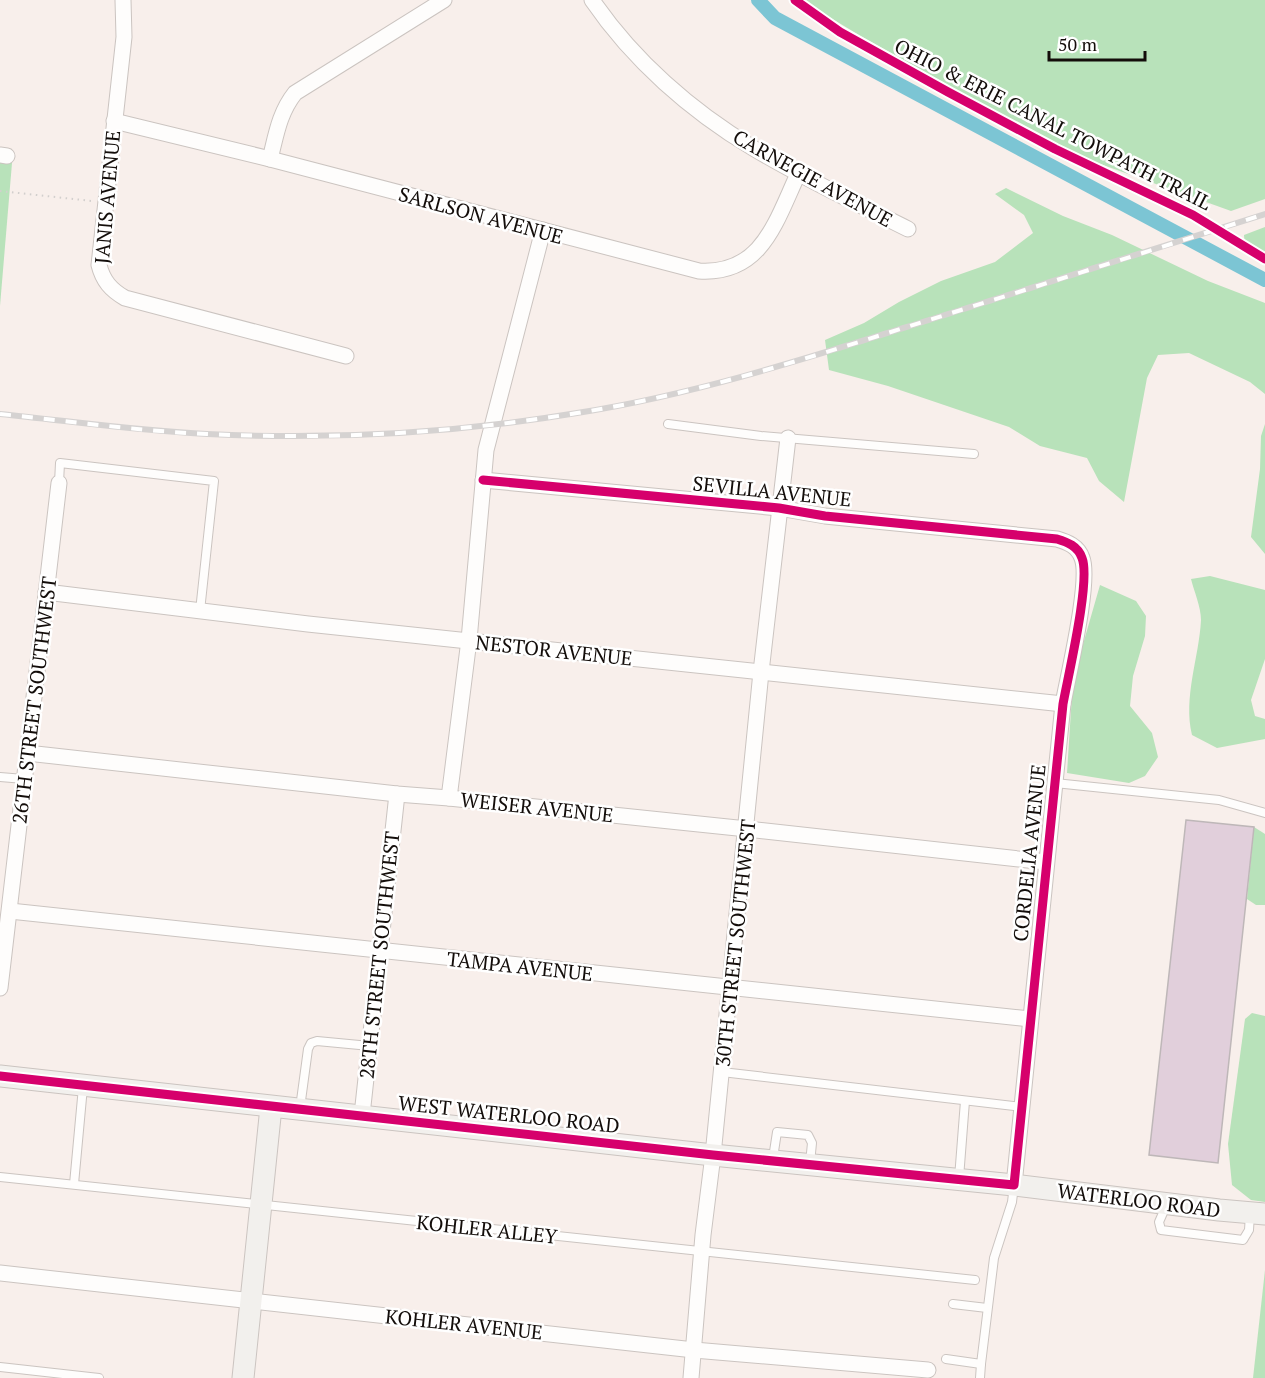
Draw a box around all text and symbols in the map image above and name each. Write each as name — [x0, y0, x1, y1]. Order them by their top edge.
scale bar — [1049, 24, 1145, 62]
street label: OHIO & ERIE CANAL TOWPATH TRAIL — [890, 32, 1216, 216]
text: 50 m — [1058, 32, 1098, 56]
street label: CARNEGIE AVENUE — [728, 123, 898, 233]
street label: JANIS AVENUE — [88, 129, 126, 265]
street label: SARLSON AVENUE — [396, 180, 566, 250]
street label: SEVILLA AVENUE — [691, 469, 853, 513]
street label: 26TH STREET SOUTHWEST — [5, 575, 63, 825]
street label: NESTOR AVENUE — [474, 628, 634, 672]
street label: CORDELIA AVENUE — [1006, 763, 1052, 943]
street label: WEISER AVENUE — [459, 786, 615, 828]
street label: 30TH STREET SOUTHWEST — [709, 818, 761, 1068]
street label: 28TH STREET SOUTHWEST — [353, 830, 405, 1080]
street label: TAMPA AVENUE — [446, 945, 594, 987]
street label: WEST WATERLOO ROAD — [397, 1089, 621, 1139]
street label: WATERLOO ROAD — [1056, 1177, 1222, 1223]
street label: KOHLER ALLEY — [415, 1208, 559, 1250]
street label: KOHLER AVENUE — [384, 1302, 544, 1346]

